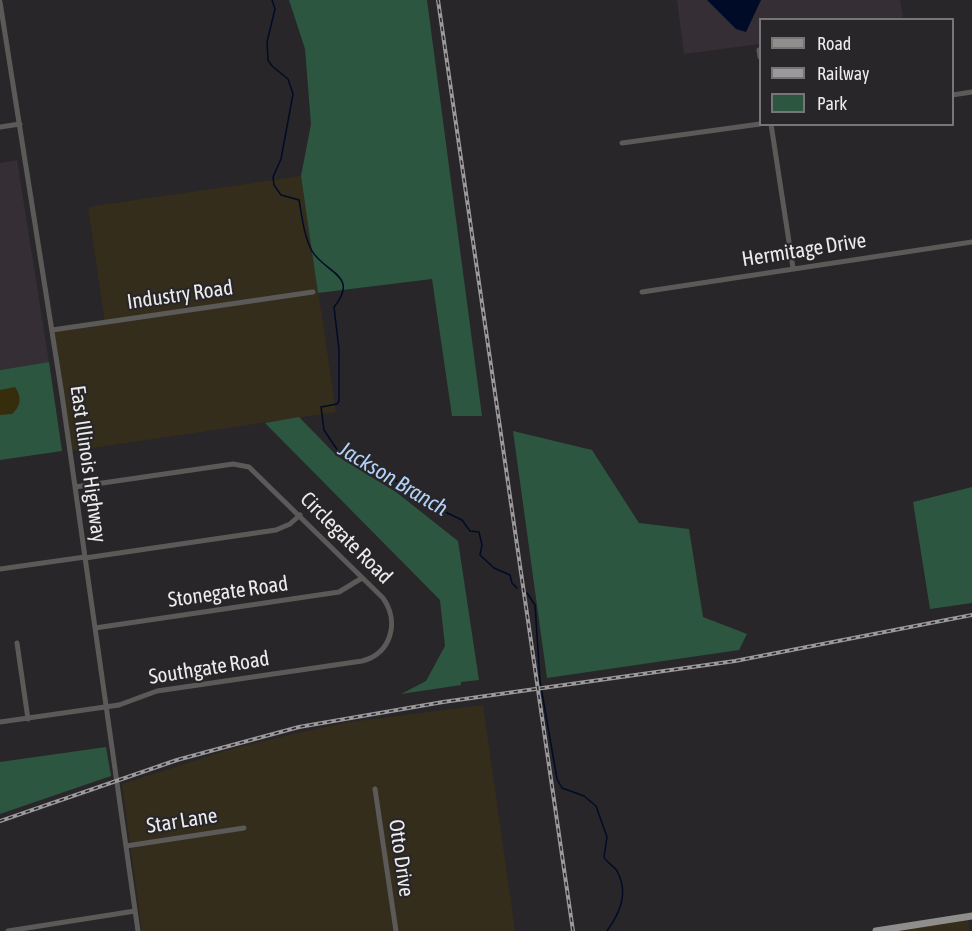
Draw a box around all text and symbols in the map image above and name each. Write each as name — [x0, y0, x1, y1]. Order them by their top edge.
legend — [759, 18, 954, 126]
text: Road — [817, 33, 851, 54]
text: Railway — [817, 63, 869, 84]
text: Park — [817, 93, 847, 114]
street label: Hermitage Drive — [740, 228, 868, 272]
street label: Industry Road — [125, 275, 235, 315]
street label: East Illinois Highway — [64, 384, 112, 544]
water label: Jackson Branch — [334, 436, 452, 522]
street label: Circlegate Road — [295, 487, 397, 589]
street label: Stonegate Road — [166, 571, 290, 613]
street label: Southgate Road — [147, 646, 271, 690]
street label: Star Lane — [145, 803, 219, 839]
street label: Otto Drive — [383, 818, 419, 898]

